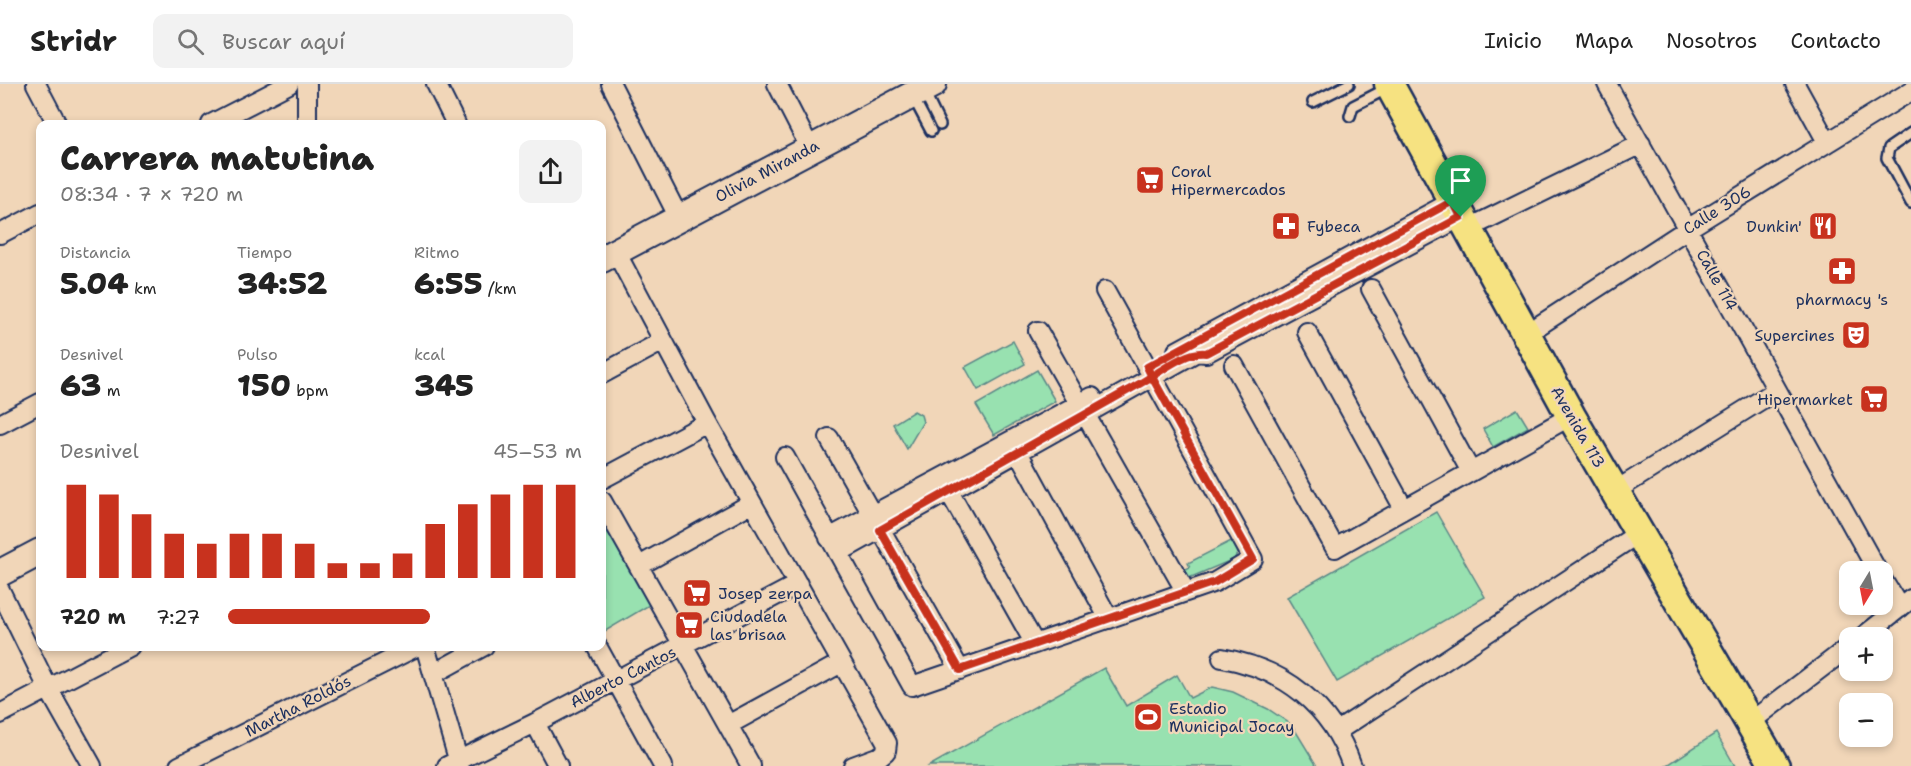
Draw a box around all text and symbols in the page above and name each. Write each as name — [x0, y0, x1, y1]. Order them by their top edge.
search box — [153, 14, 573, 68]
text: Stridr — [30, 22, 117, 60]
icon: search — [174, 25, 207, 58]
text: Buscar aquí — [222, 27, 345, 56]
text: Inicio — [1484, 27, 1542, 55]
text: Mapa — [1575, 27, 1633, 55]
text: Nosotros — [1666, 27, 1757, 55]
text: Contacto — [1790, 27, 1881, 55]
street label: Olivia Miranda — [711, 135, 823, 207]
text: Carrera matutina — [60, 136, 374, 181]
button: share — [519, 140, 582, 203]
pin — [1435, 155, 1486, 217]
place label: Coral Hipermercados — [1171, 161, 1286, 200]
supermarket icon: Coral Hipermercados — [1134, 164, 1166, 196]
icon: arrive — [1444, 164, 1477, 197]
text: 08:34 · 7 × 720 m — [60, 181, 243, 207]
street label: Calle 306 — [1679, 181, 1755, 239]
pharmacy icon: Fybeca — [1270, 210, 1302, 242]
restaurant icon: Dunkin' — [1807, 210, 1839, 242]
place label: Fybeca — [1307, 216, 1361, 237]
place label: Dunkin' — [1746, 216, 1802, 237]
text: Distancia — [60, 242, 131, 263]
text: Tiempo — [237, 242, 292, 263]
text: Ritmo — [414, 242, 459, 263]
street label: Calle 114 — [1692, 246, 1742, 314]
pharmacy icon: pharmacy 's — [1826, 255, 1858, 287]
text: 5.04 — [60, 263, 128, 304]
text: 34:52 — [237, 263, 327, 304]
text: 6:55 — [414, 263, 483, 304]
text: km — [128, 278, 157, 299]
text: /km — [483, 278, 517, 299]
place label: pharmacy 's — [1796, 289, 1888, 310]
theatre icon: Supercines — [1840, 319, 1872, 351]
place label: Supercines — [1754, 325, 1835, 346]
text: Desnivel — [60, 344, 123, 365]
text: Pulso — [237, 344, 278, 365]
text: kcal — [414, 344, 445, 365]
text: 63 — [60, 365, 101, 406]
text: 150 — [237, 365, 291, 406]
text: 345 — [414, 365, 474, 406]
text: m — [101, 380, 121, 401]
text: bpm — [291, 380, 329, 401]
street label: Avenida 113 — [1546, 382, 1610, 472]
supermarket icon: Hipermarket — [1858, 383, 1890, 415]
place label: Hipermarket — [1757, 389, 1853, 410]
text: Desnivel — [60, 438, 139, 464]
text: 45–53 m — [493, 438, 582, 464]
north arrow — [1839, 561, 1893, 615]
map controls — [1839, 561, 1893, 747]
supermarket icon: Josep zerpa — [681, 577, 713, 609]
place label: Josep zerpa — [718, 583, 812, 604]
text: 720 m — [60, 604, 126, 630]
text: 7:27 — [156, 604, 200, 630]
place label: Ciudadela las brisaa — [710, 606, 787, 645]
supermarket icon: Ciudadela las brisaa — [673, 609, 705, 641]
button: + — [1839, 627, 1893, 681]
street label: Alberto Cantos — [566, 641, 680, 713]
street label: Martha Roldós — [241, 670, 355, 742]
button: − — [1839, 693, 1893, 747]
place label: Estadio Municipal Jocay — [1169, 698, 1294, 737]
sports icon: Estadio Municipal Jocay — [1132, 701, 1164, 733]

